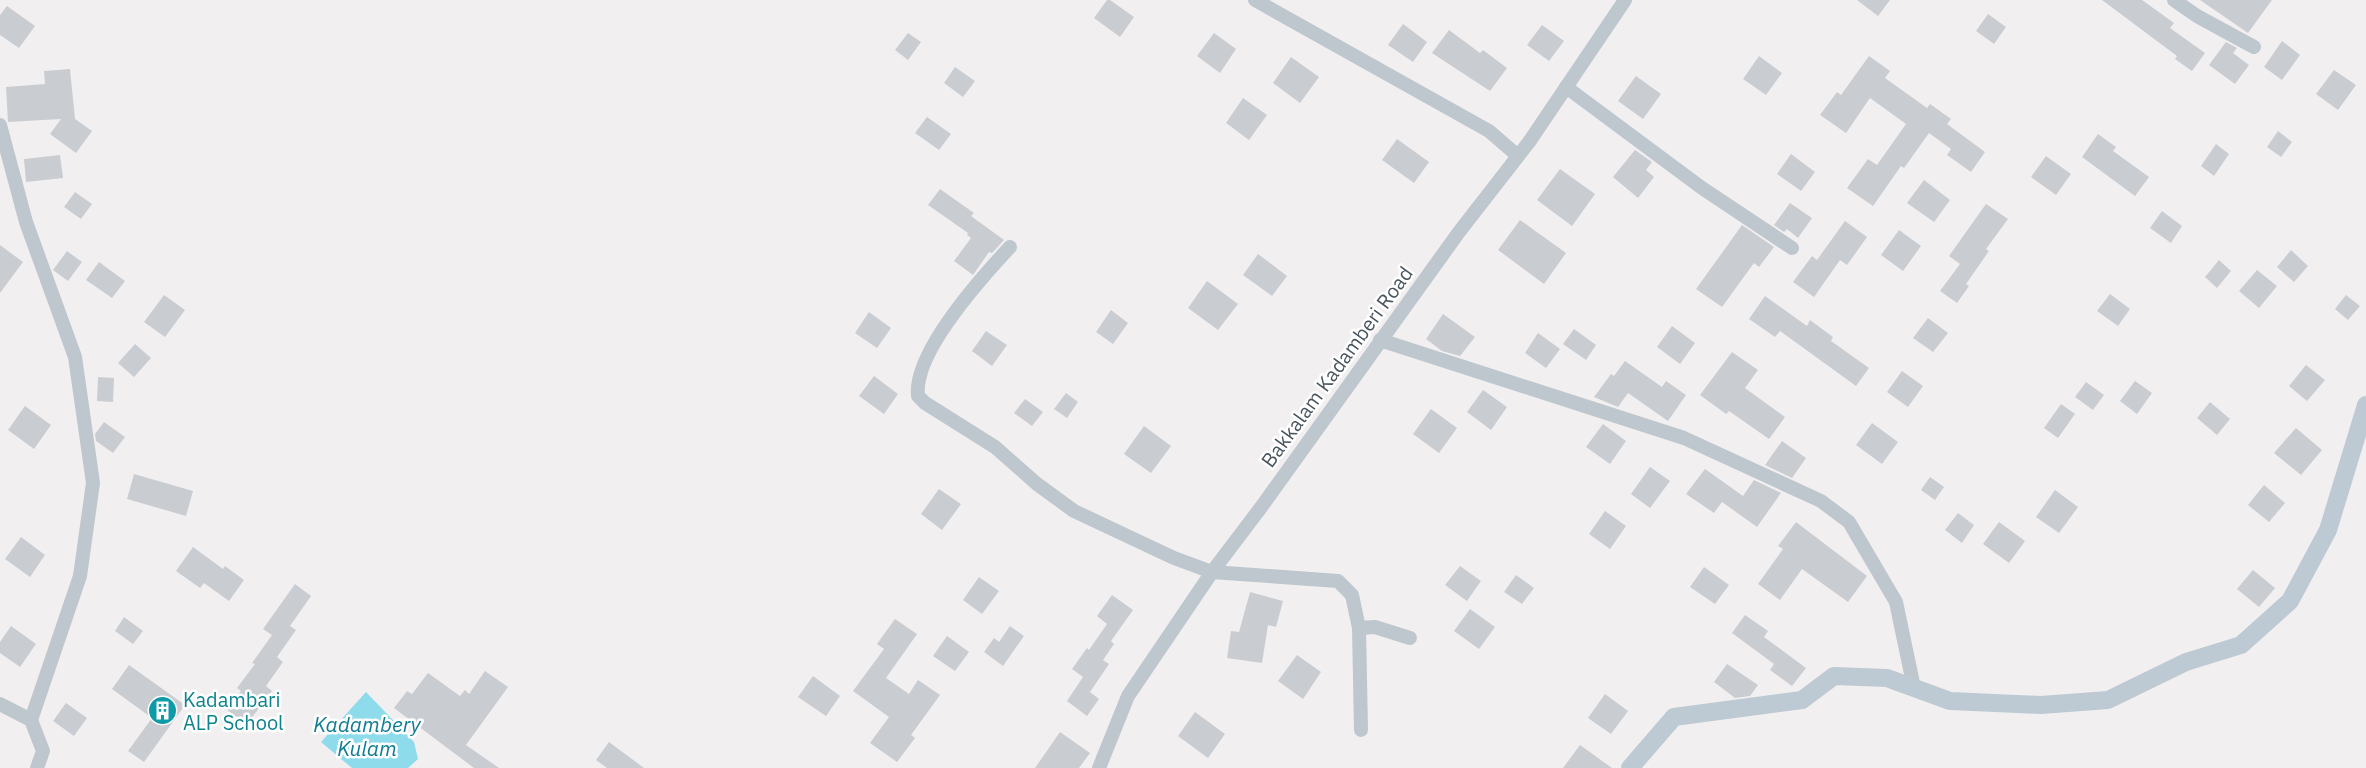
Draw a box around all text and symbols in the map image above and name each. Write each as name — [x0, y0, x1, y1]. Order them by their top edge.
street label: Bakkalam Kadamberi Road — [1255, 261, 1419, 473]
place label: Kadambari ALP School — [183, 686, 284, 736]
building icon: Kadambari ALP School — [146, 695, 178, 727]
water label: Kadambery Kulam — [313, 710, 422, 762]

